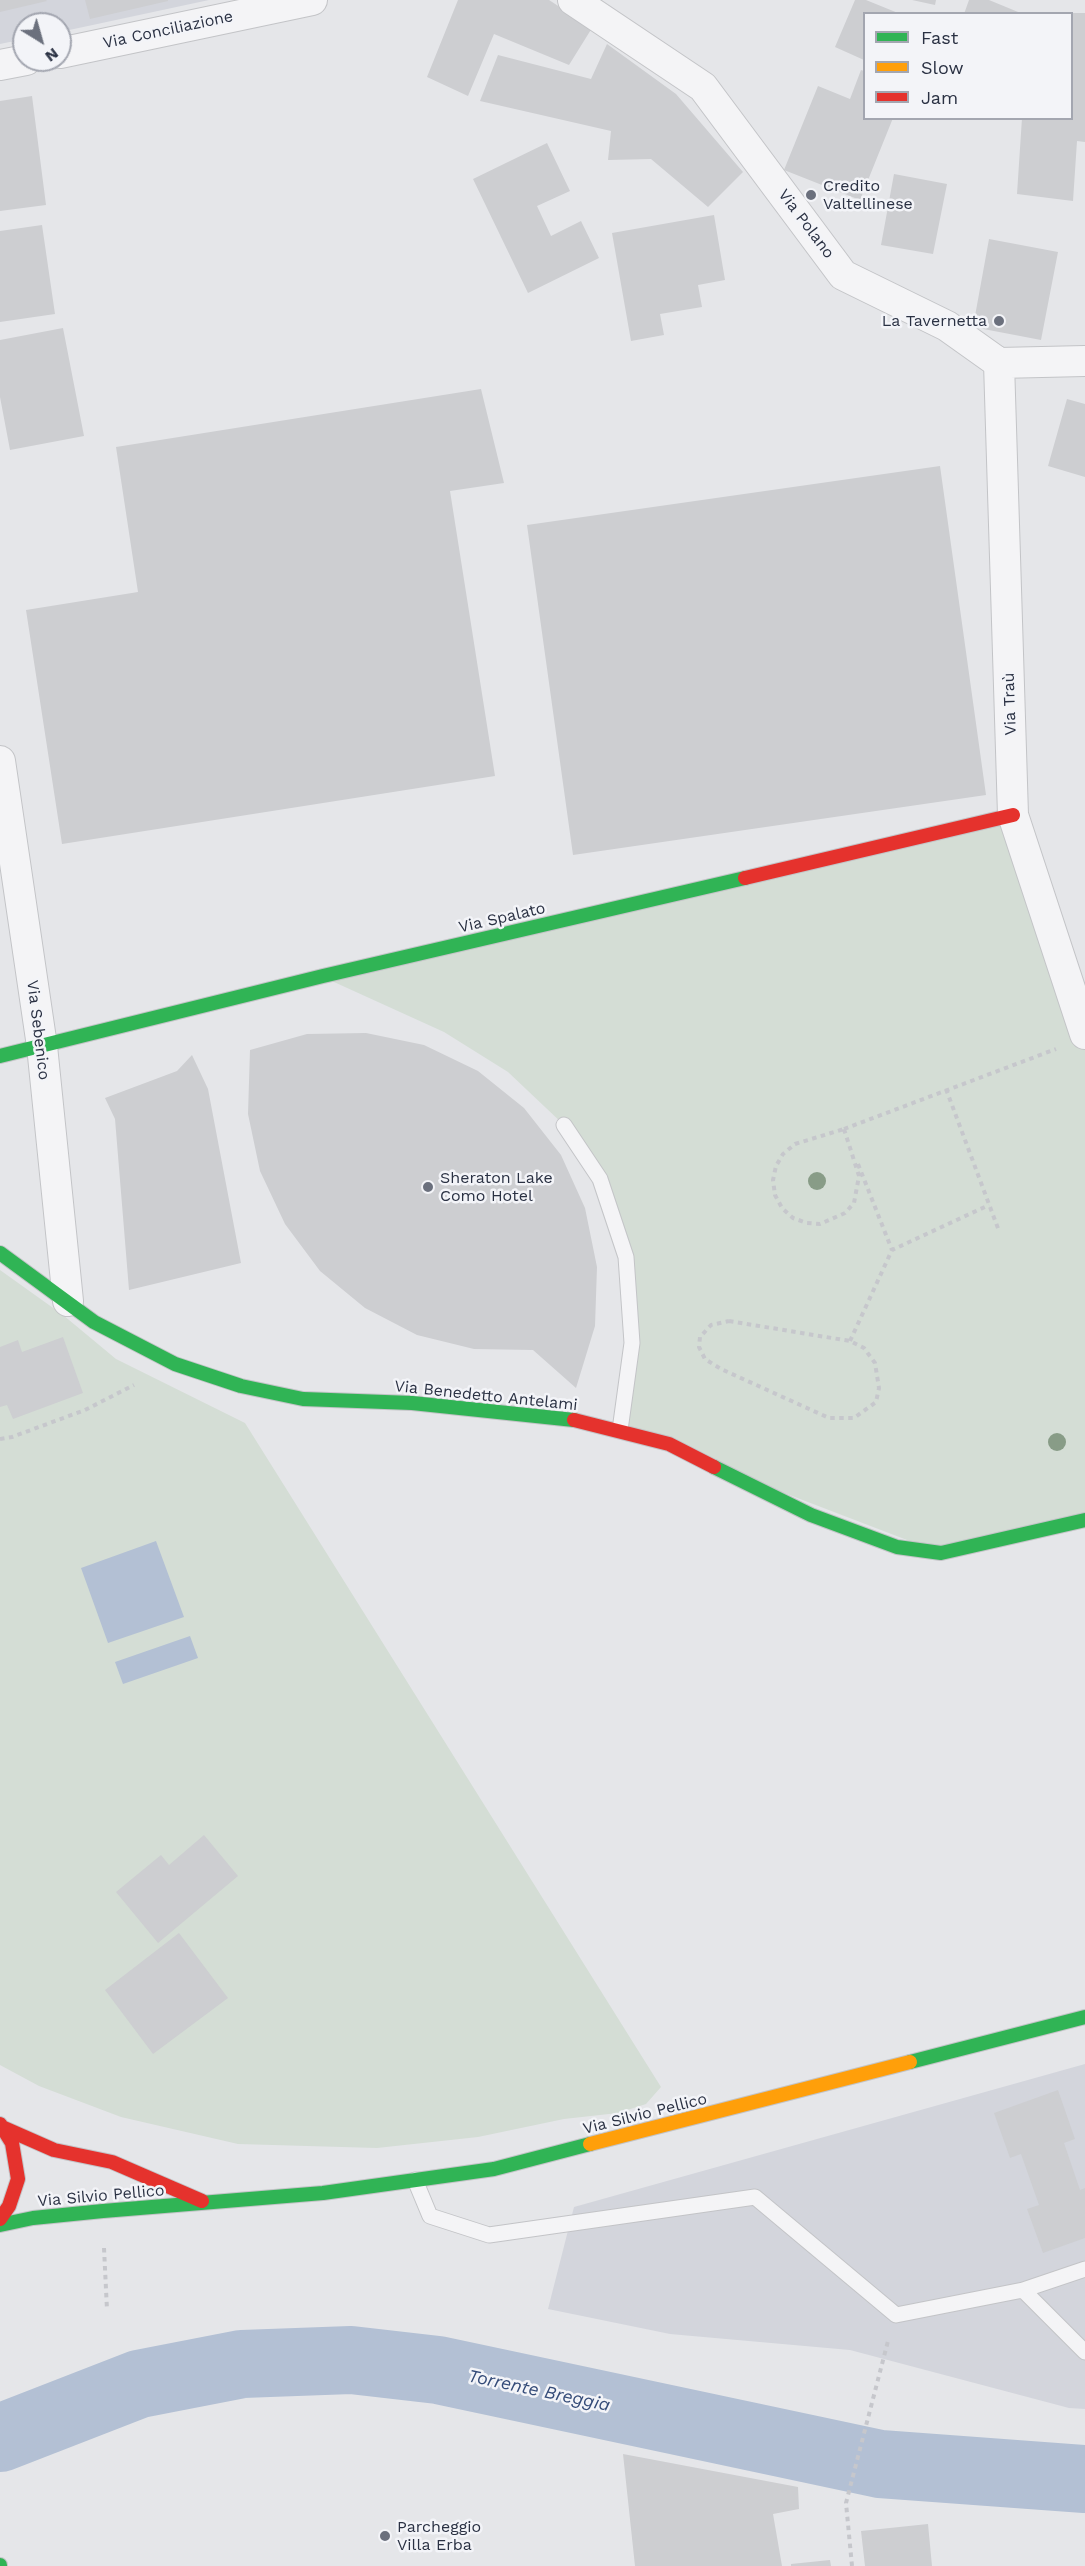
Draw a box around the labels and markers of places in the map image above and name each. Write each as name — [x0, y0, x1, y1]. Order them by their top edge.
place label: Credito Valtellinese — [823, 176, 913, 214]
marker: Credito Valtellinese — [804, 188, 818, 202]
place label: La Tavernetta — [882, 311, 987, 331]
marker: La Tavernetta — [992, 314, 1006, 328]
place label: Sheraton Lake Como Hotel — [440, 1168, 553, 1206]
marker: Sheraton Lake Como Hotel — [421, 1180, 435, 1194]
place label: Parcheggio Villa Erba — [397, 2517, 481, 2555]
marker: Parcheggio Villa Erba — [378, 2529, 392, 2543]

